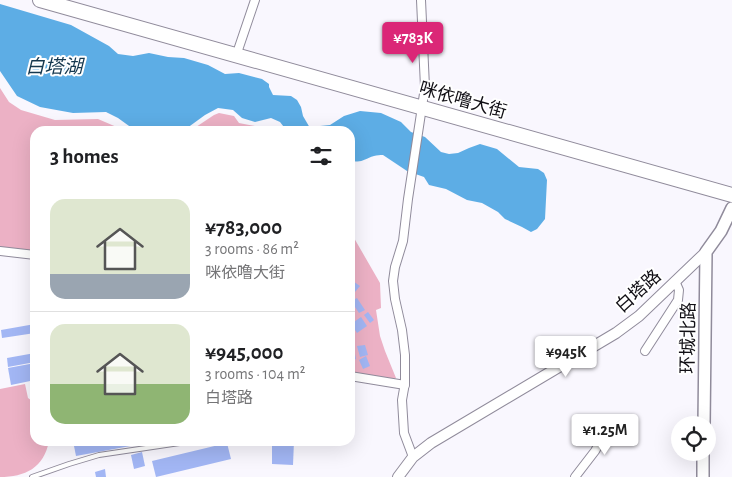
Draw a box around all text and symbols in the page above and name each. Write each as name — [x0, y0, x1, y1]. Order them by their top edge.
pin: ¥783K — [378, 22, 448, 64]
text: ¥783K — [393, 30, 433, 46]
water label: 白塔湖 — [25, 56, 85, 77]
street label: 咪依噜大街 — [417, 78, 509, 122]
icon: filters — [307, 142, 335, 170]
text: 3 homes — [50, 146, 119, 167]
text: ¥783,000 — [205, 217, 282, 238]
icon: home — [90, 219, 150, 279]
text: 3 rooms · 86 m² — [205, 241, 299, 257]
text: 咪依噜大街 — [205, 265, 285, 281]
street label: 白塔路 — [611, 266, 665, 316]
street label: 环城北路 — [677, 302, 699, 374]
pin: ¥945K — [531, 336, 601, 378]
text: ¥945,000 — [205, 342, 283, 363]
icon: home — [90, 344, 150, 404]
text: ¥945K — [546, 344, 586, 360]
text: 3 rooms · 104 m² — [205, 366, 305, 382]
text: 白塔路 — [205, 390, 253, 406]
pin: ¥1.25M — [564, 414, 646, 456]
map controls — [671, 416, 716, 461]
button: locate — [671, 416, 716, 461]
text: ¥1.25M — [582, 422, 628, 438]

